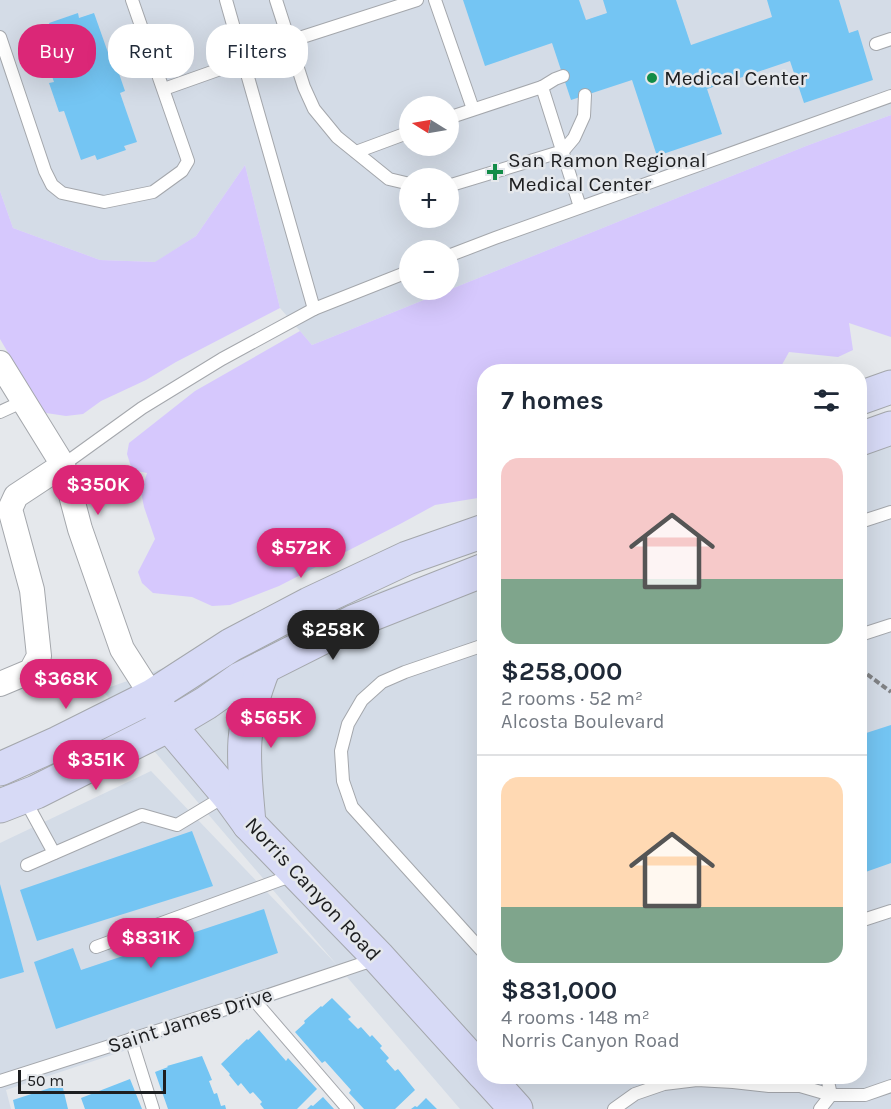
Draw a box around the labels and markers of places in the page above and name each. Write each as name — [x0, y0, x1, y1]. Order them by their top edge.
place label: Medical Center — [664, 66, 808, 90]
marker: Medical Center — [645, 71, 659, 85]
place label: San Ramon Regional Medical Center — [508, 148, 706, 196]
marker: San Ramon Regional Medical Center — [486, 163, 504, 181]
pin: $350K — [56, 465, 140, 516]
pin: $572K — [259, 528, 343, 579]
pin: $258K — [291, 610, 375, 661]
pin: $368K — [24, 659, 108, 710]
pin: $565K — [229, 698, 313, 749]
pin: $351K — [54, 740, 138, 791]
pin: $831K — [109, 918, 193, 969]

